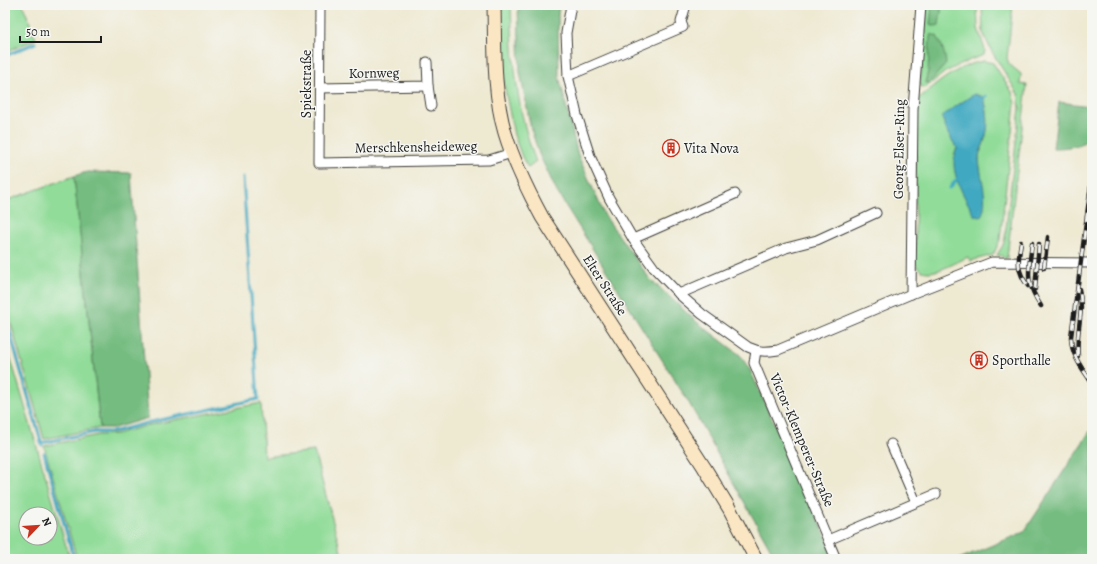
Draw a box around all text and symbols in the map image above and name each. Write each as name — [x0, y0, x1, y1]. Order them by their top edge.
scale bar — [20, 18, 101, 44]
text: 50 m — [26, 24, 50, 40]
street label: Spiekstraße — [297, 50, 316, 118]
street label: Kornweg — [348, 63, 400, 83]
street label: Georg-Elser-Ring — [889, 99, 909, 199]
street label: Merschkensheideweg — [354, 136, 478, 158]
building icon: Vita Nova — [661, 138, 681, 158]
place label: Vita Nova — [683, 139, 739, 158]
street label: Elter Straße — [578, 251, 632, 319]
building icon: Sporthalle — [969, 350, 989, 370]
place label: Sporthalle — [992, 351, 1051, 370]
street label: Victor-Klemperer-Straße — [765, 369, 839, 510]
north arrow — [18, 506, 58, 546]
text: N — [38, 515, 55, 529]

